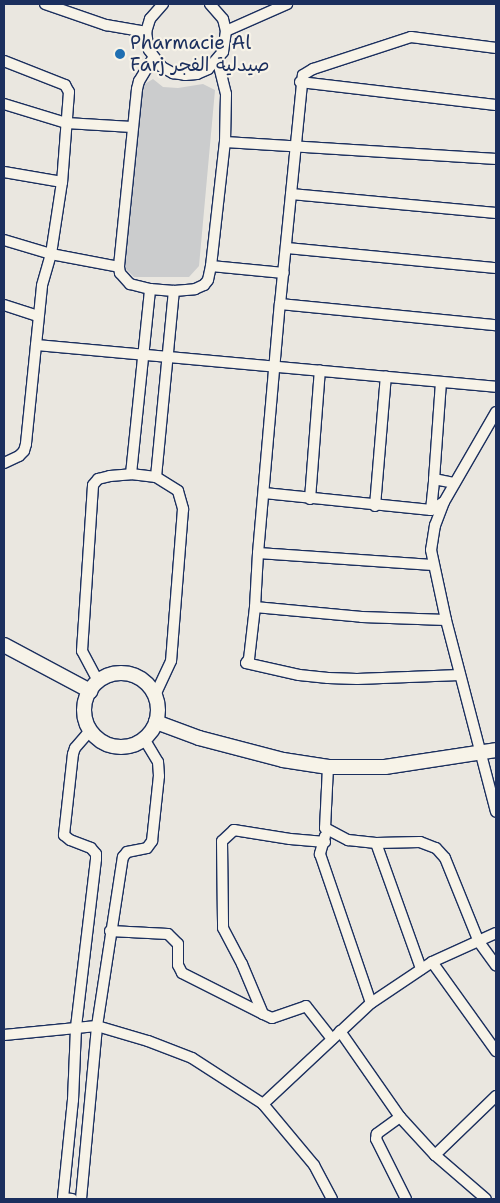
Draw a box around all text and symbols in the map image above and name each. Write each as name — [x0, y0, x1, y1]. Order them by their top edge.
place label: Pharmacie Al Farj صيدلية الفجر — [130, 32, 269, 76]
marker: Pharmacie Al Farj صيدلية الفجر — [114, 48, 126, 60]

